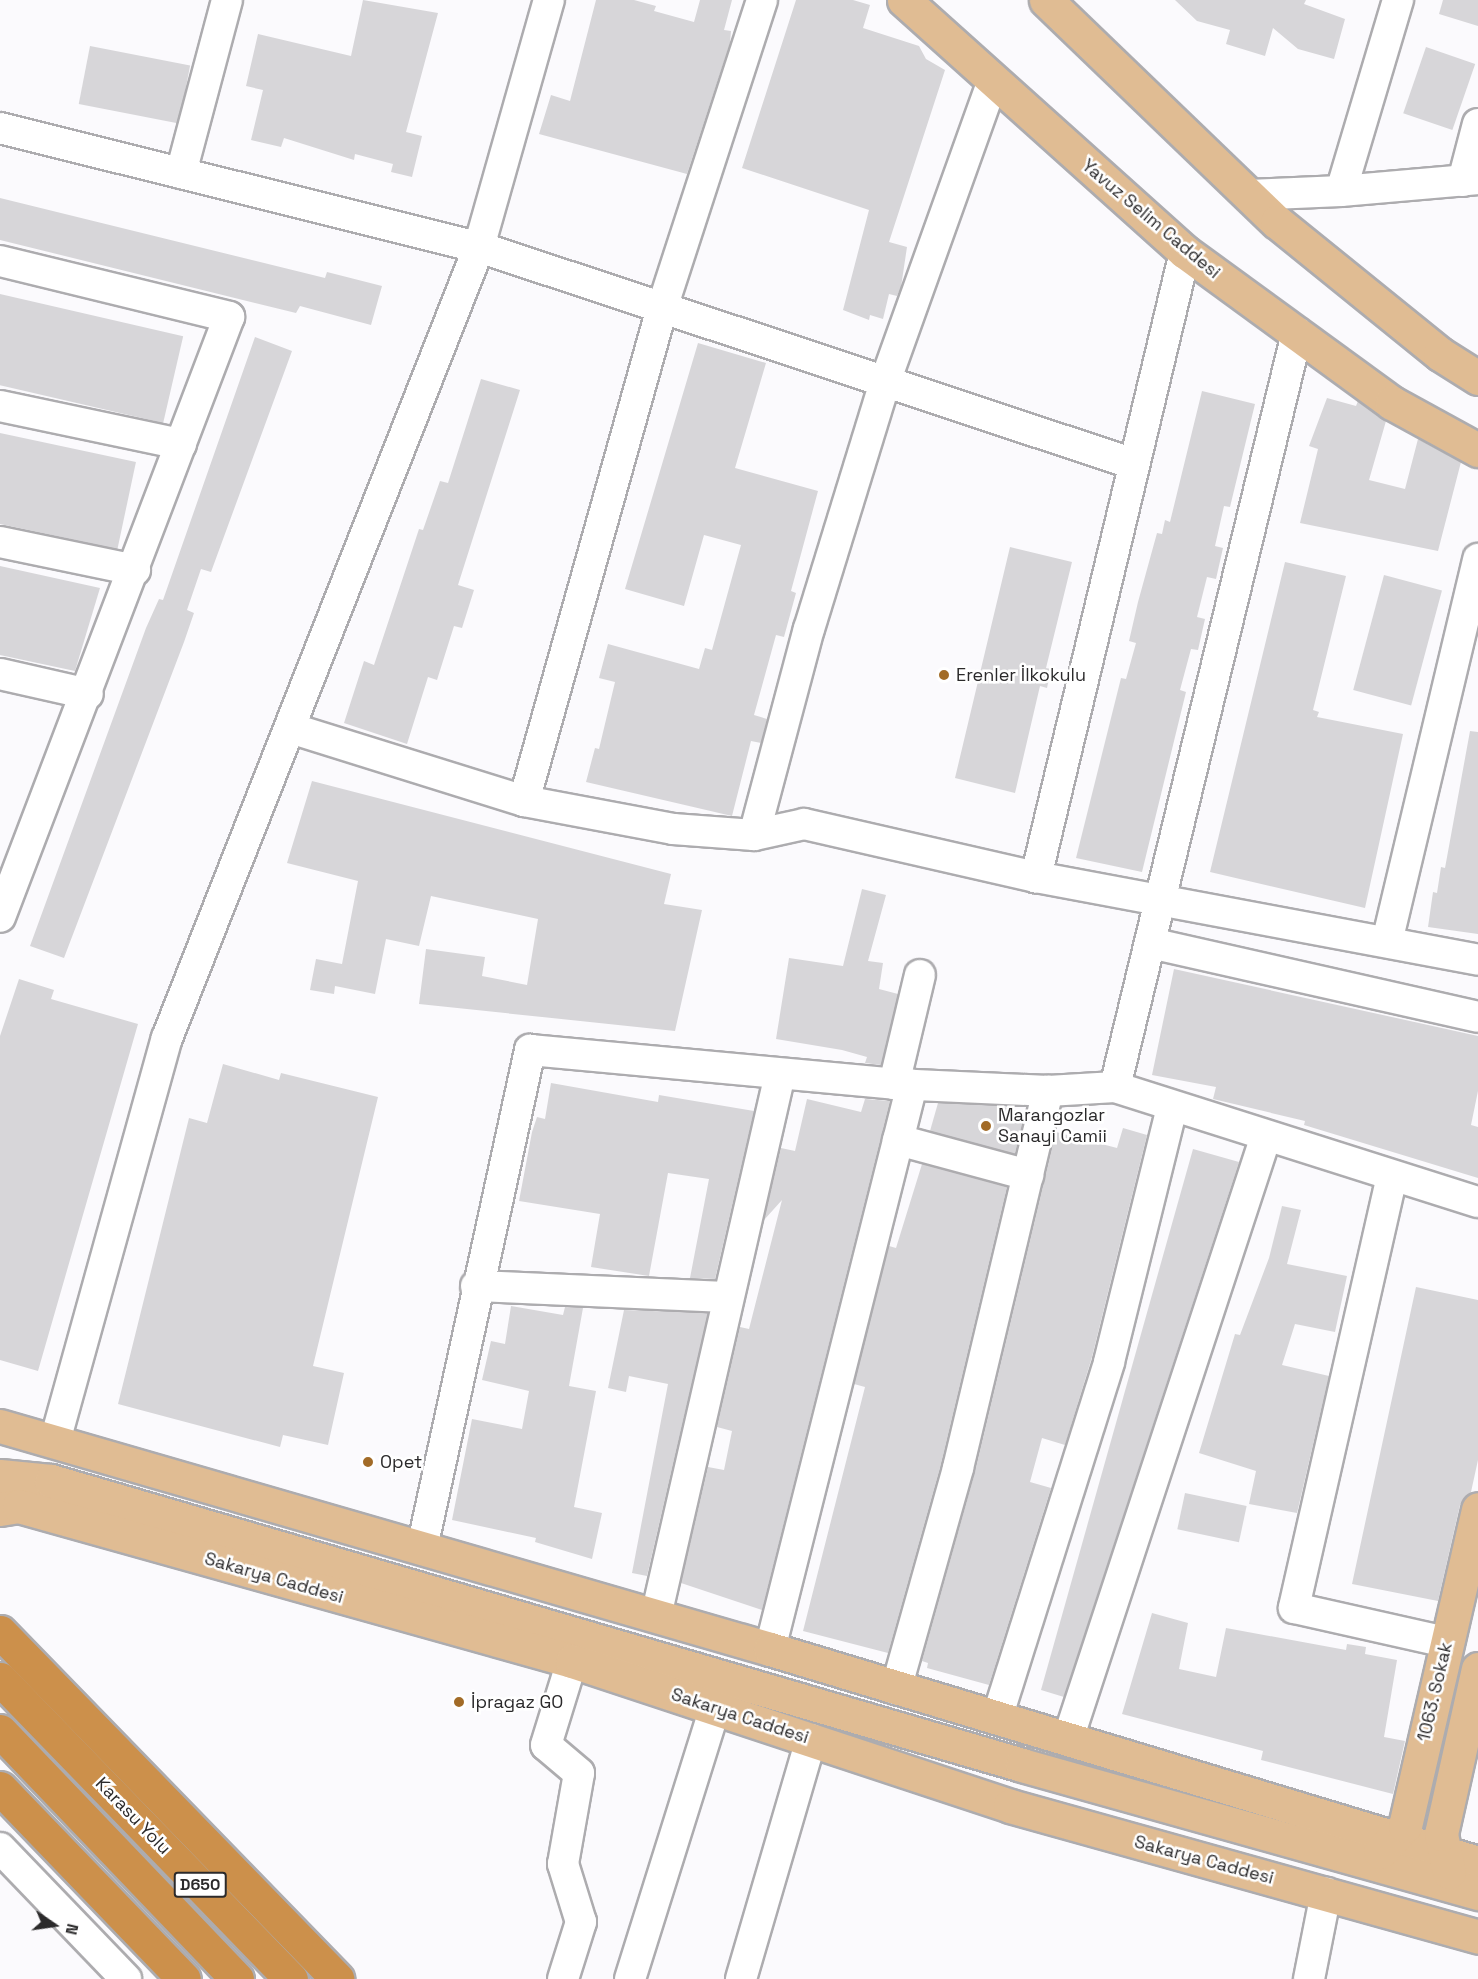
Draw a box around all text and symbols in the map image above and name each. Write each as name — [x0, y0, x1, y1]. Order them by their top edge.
street label: Yavuz Selim Caddesi — [1077, 155, 1225, 283]
place label: Erenler İlkokulu — [956, 664, 1086, 686]
marker: Erenler İlkokulu — [937, 668, 951, 682]
place label: Marangozlar Sanayi Camii — [998, 1105, 1107, 1148]
marker: Marangozlar Sanayi Camii — [979, 1119, 993, 1133]
place label: Opet — [380, 1451, 422, 1473]
marker: Opet — [361, 1455, 375, 1469]
street label: Sakarya Caddesi — [202, 1548, 346, 1608]
street label: 1063. Sokak — [1413, 1640, 1457, 1744]
street label: Sakarya Caddesi — [668, 1684, 812, 1748]
place label: İpragaz GO — [471, 1691, 563, 1713]
marker: İpragaz GO — [452, 1695, 466, 1709]
street label: Karasu Yolu — [91, 1773, 175, 1859]
street label: Sakarya Caddesi — [1132, 1831, 1276, 1889]
road number: D650 — [173, 1872, 227, 1898]
north arrow — [24, 1895, 84, 1955]
text: N — [61, 1922, 83, 1937]

